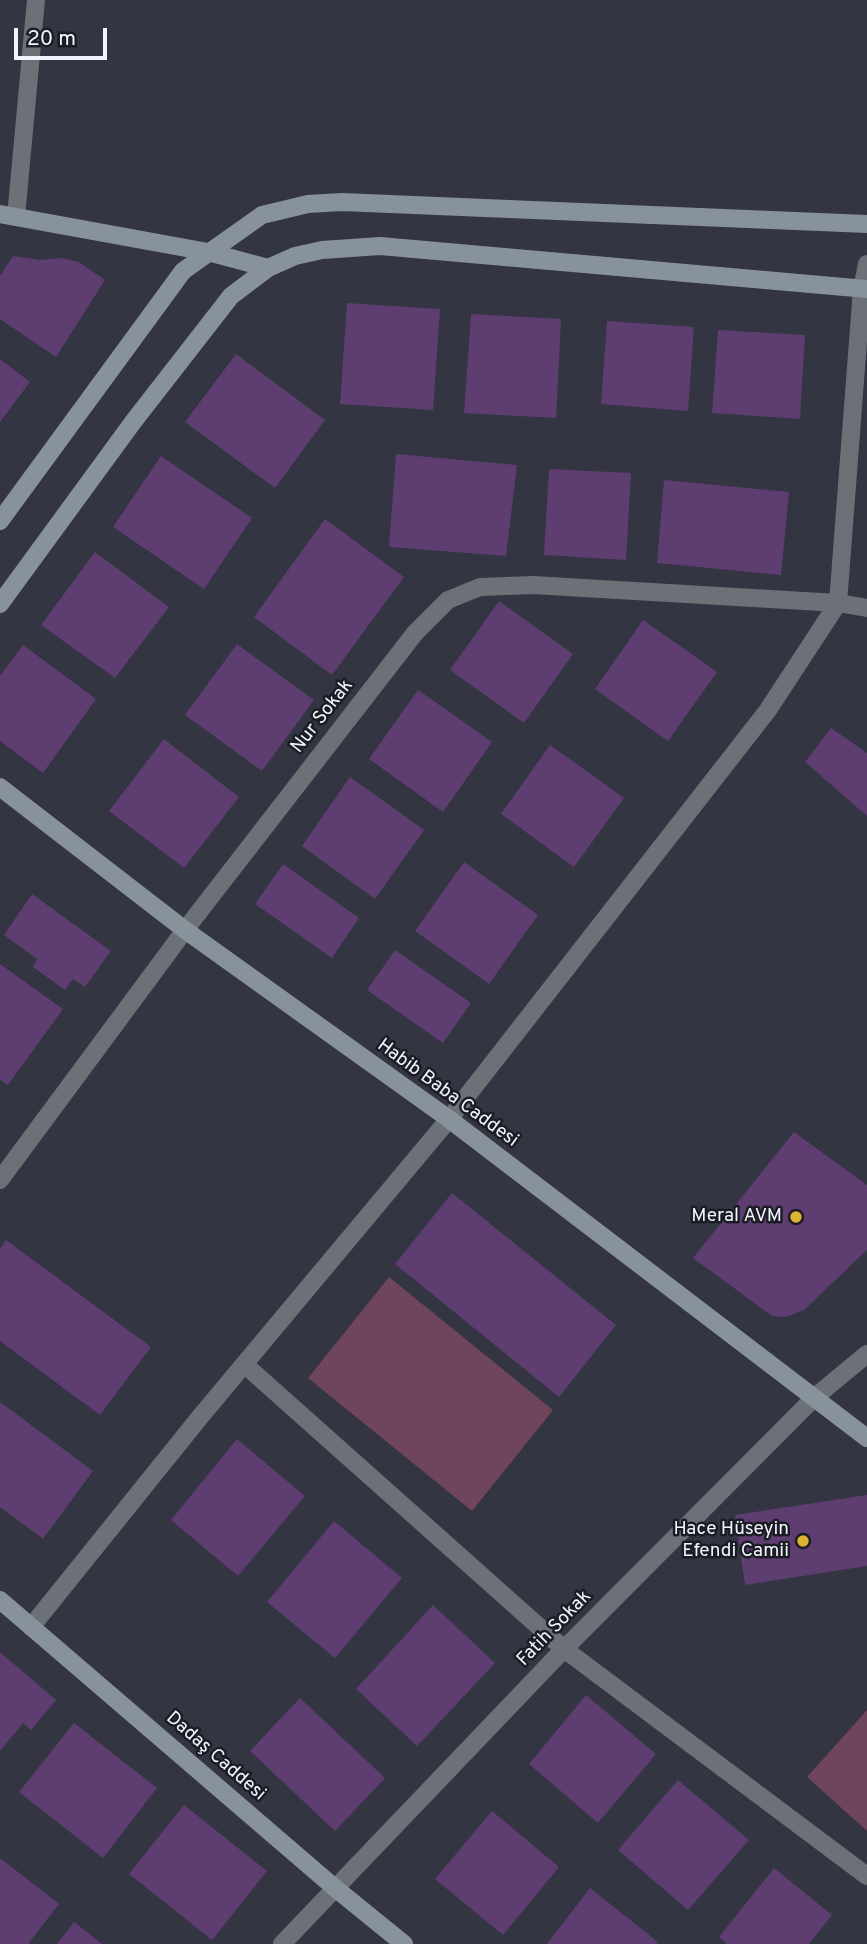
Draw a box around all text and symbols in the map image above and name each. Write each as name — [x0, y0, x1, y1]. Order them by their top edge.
scale bar — [18, 14, 110, 58]
text: 20 m — [27, 26, 76, 53]
street label: Nur Sokak — [287, 676, 359, 758]
street label: Habib Baba Caddesi — [372, 1035, 522, 1153]
place label: Meral AVM — [691, 1206, 782, 1228]
marker: Meral AVM — [788, 1209, 804, 1225]
place label: Hace Hüseyin Efendi Camii — [674, 1519, 789, 1563]
marker: Hace Hüseyin Efendi Camii — [795, 1533, 811, 1549]
street label: Fatih Sokak — [513, 1586, 597, 1672]
street label: Dadaş Caddesi — [160, 1708, 270, 1806]

